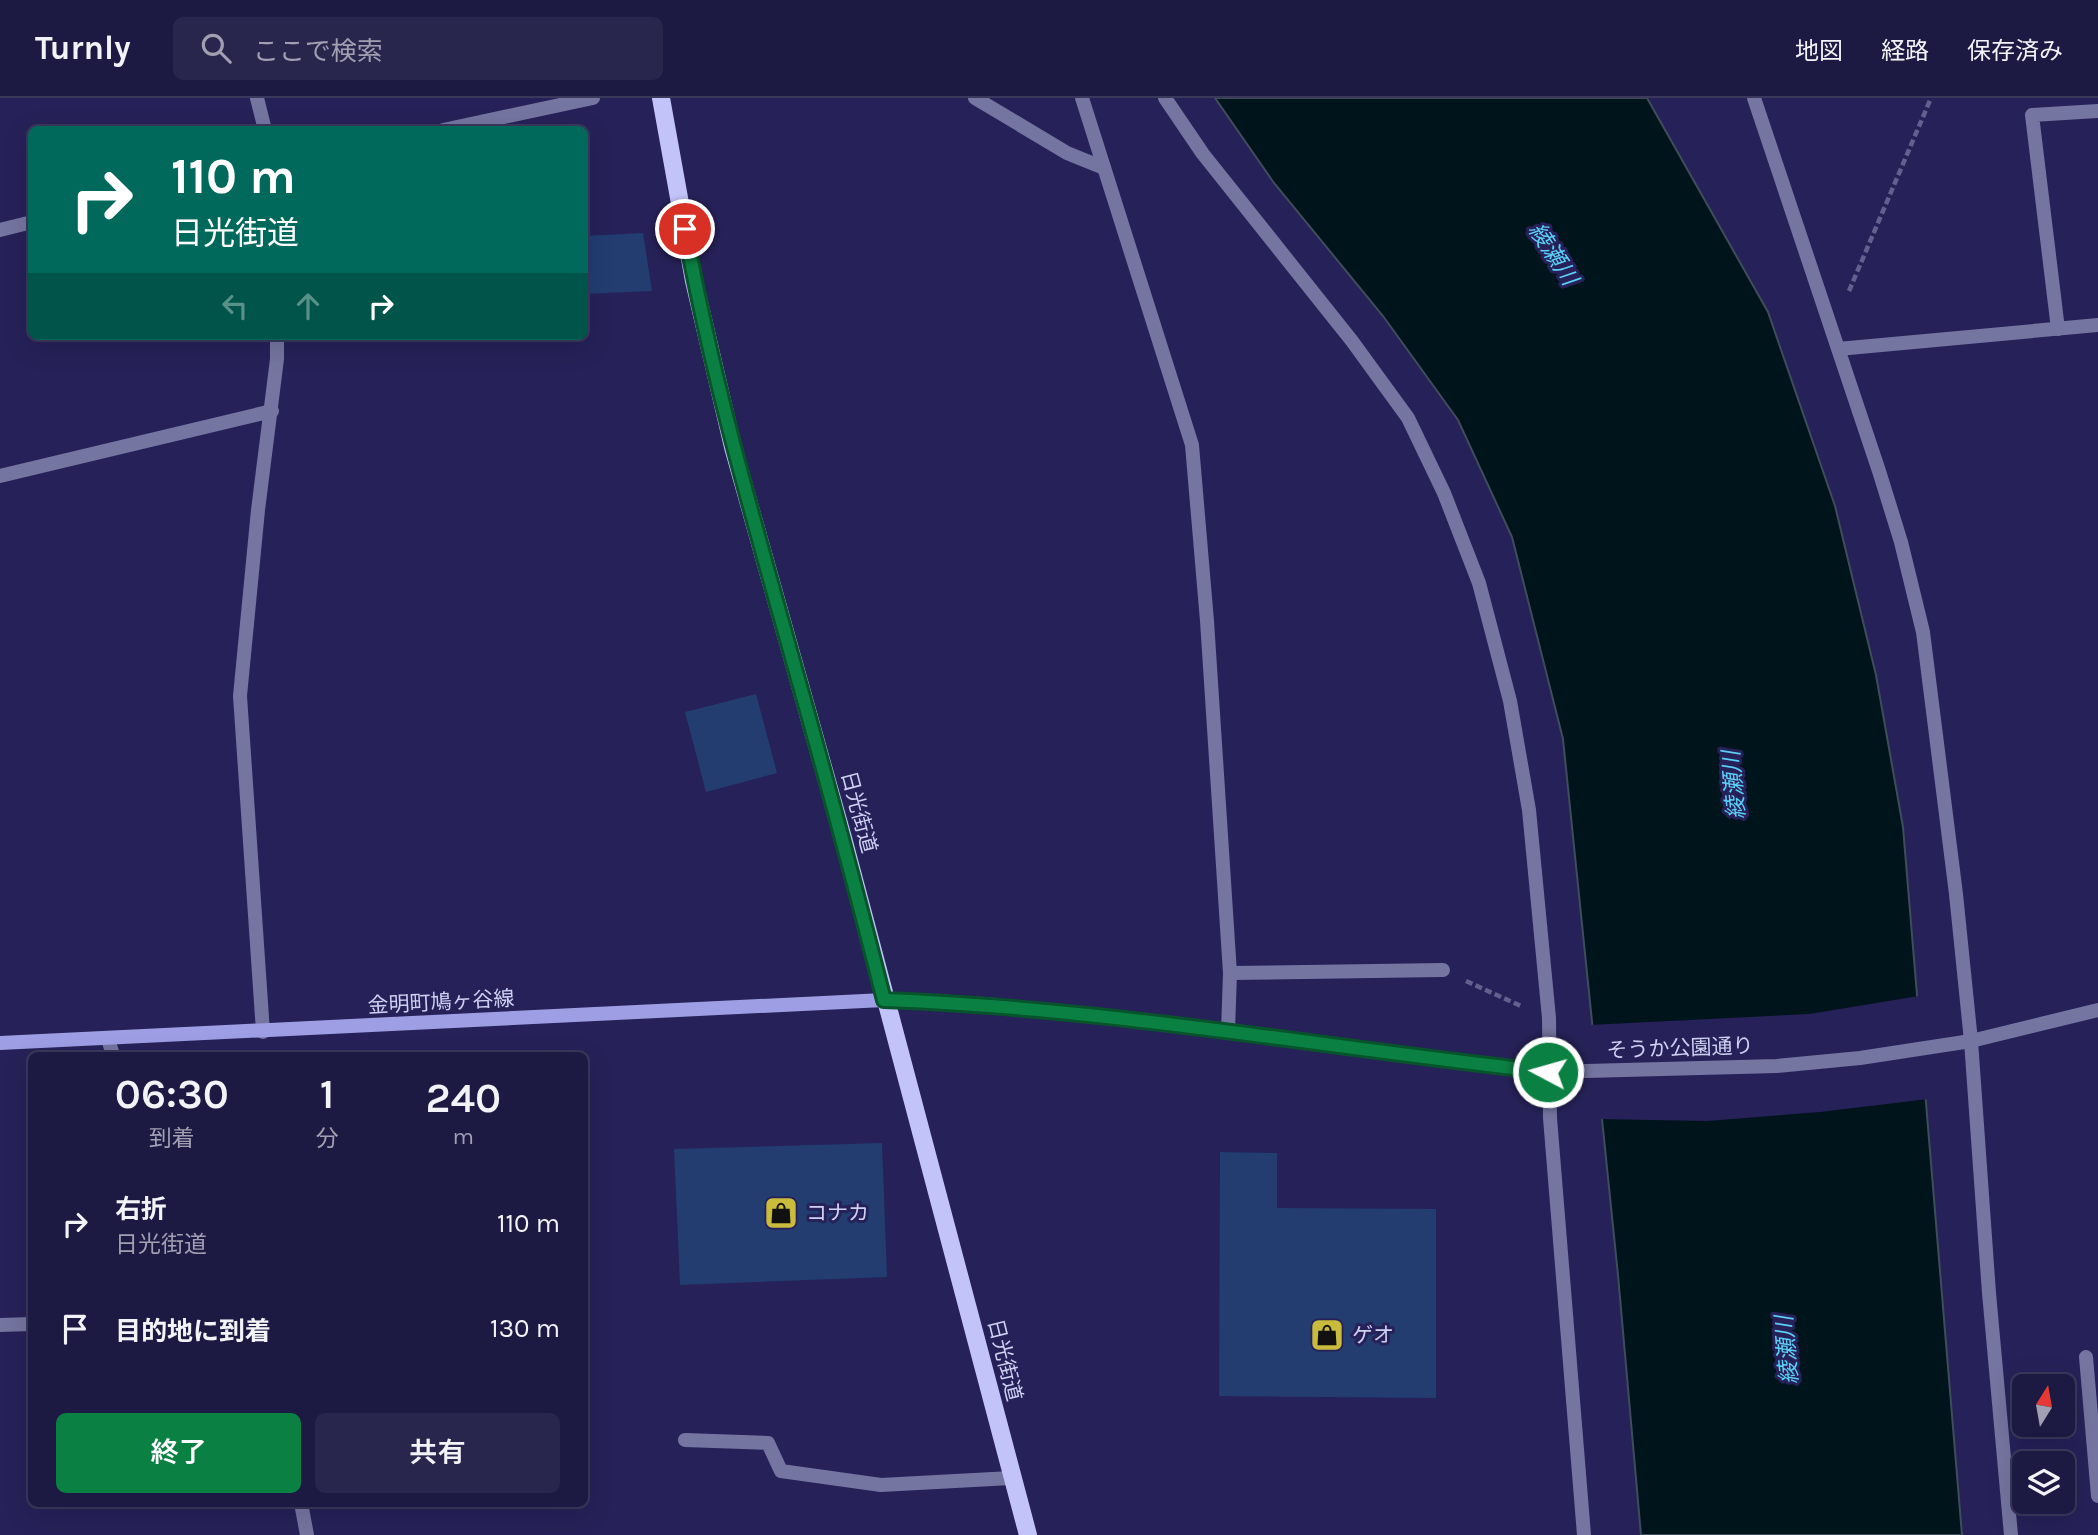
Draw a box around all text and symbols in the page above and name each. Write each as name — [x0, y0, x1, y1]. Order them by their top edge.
search box — [173, 17, 663, 80]
text: Turnly — [35, 29, 131, 67]
icon: search — [197, 29, 235, 67]
text: ここで検索 — [253, 36, 383, 67]
text: 地図 — [1795, 37, 1843, 65]
text: 経路 — [1881, 37, 1929, 65]
text: 保存済み — [1967, 37, 2063, 65]
text: 110 m — [171, 148, 296, 205]
icon: right — [56, 154, 147, 245]
pin — [655, 199, 715, 259]
icon: arrive — [666, 210, 704, 248]
text: 日光街道 — [171, 215, 299, 252]
water label: 綾瀬川 — [1523, 218, 1585, 293]
icon: left — [216, 287, 254, 325]
icon: ahead — [289, 287, 327, 325]
icon: right — [362, 287, 400, 325]
water label: 綾瀬川 — [1717, 746, 1750, 821]
street label: 日光街道 — [837, 768, 881, 856]
street label: 金明町鳩ヶ谷線 — [367, 986, 515, 1018]
street label: そうか公園通り — [1606, 1033, 1754, 1063]
position arrow — [1511, 1035, 1585, 1109]
text: 06:30 — [115, 1069, 229, 1119]
text: 1 — [320, 1069, 334, 1119]
text: 240 — [425, 1073, 501, 1123]
text: m — [453, 1123, 474, 1150]
text: 到着 — [149, 1125, 195, 1152]
text: 分 — [316, 1125, 339, 1152]
text: 右折 — [115, 1194, 167, 1225]
shop icon: コナカ — [762, 1194, 800, 1232]
place label: コナカ — [806, 1201, 869, 1225]
icon: right — [56, 1205, 94, 1243]
text: 110 m — [497, 1208, 560, 1239]
text: 日光街道 — [115, 1231, 207, 1258]
icon: arrive — [56, 1310, 94, 1348]
water label: 綾瀬川 — [1770, 1311, 1803, 1386]
text: 130 m — [490, 1313, 560, 1344]
text: 目的地に到着 — [115, 1316, 271, 1347]
street label: 日光街道 — [983, 1316, 1027, 1404]
shop icon: ゲオ — [1308, 1316, 1346, 1354]
place label: ゲオ — [1352, 1323, 1394, 1347]
north arrow — [2012, 1374, 2076, 1437]
map controls — [2012, 1374, 2075, 1514]
button: 終了 — [56, 1413, 301, 1493]
button: 共有 — [315, 1413, 560, 1493]
button: layers — [2012, 1451, 2075, 1514]

